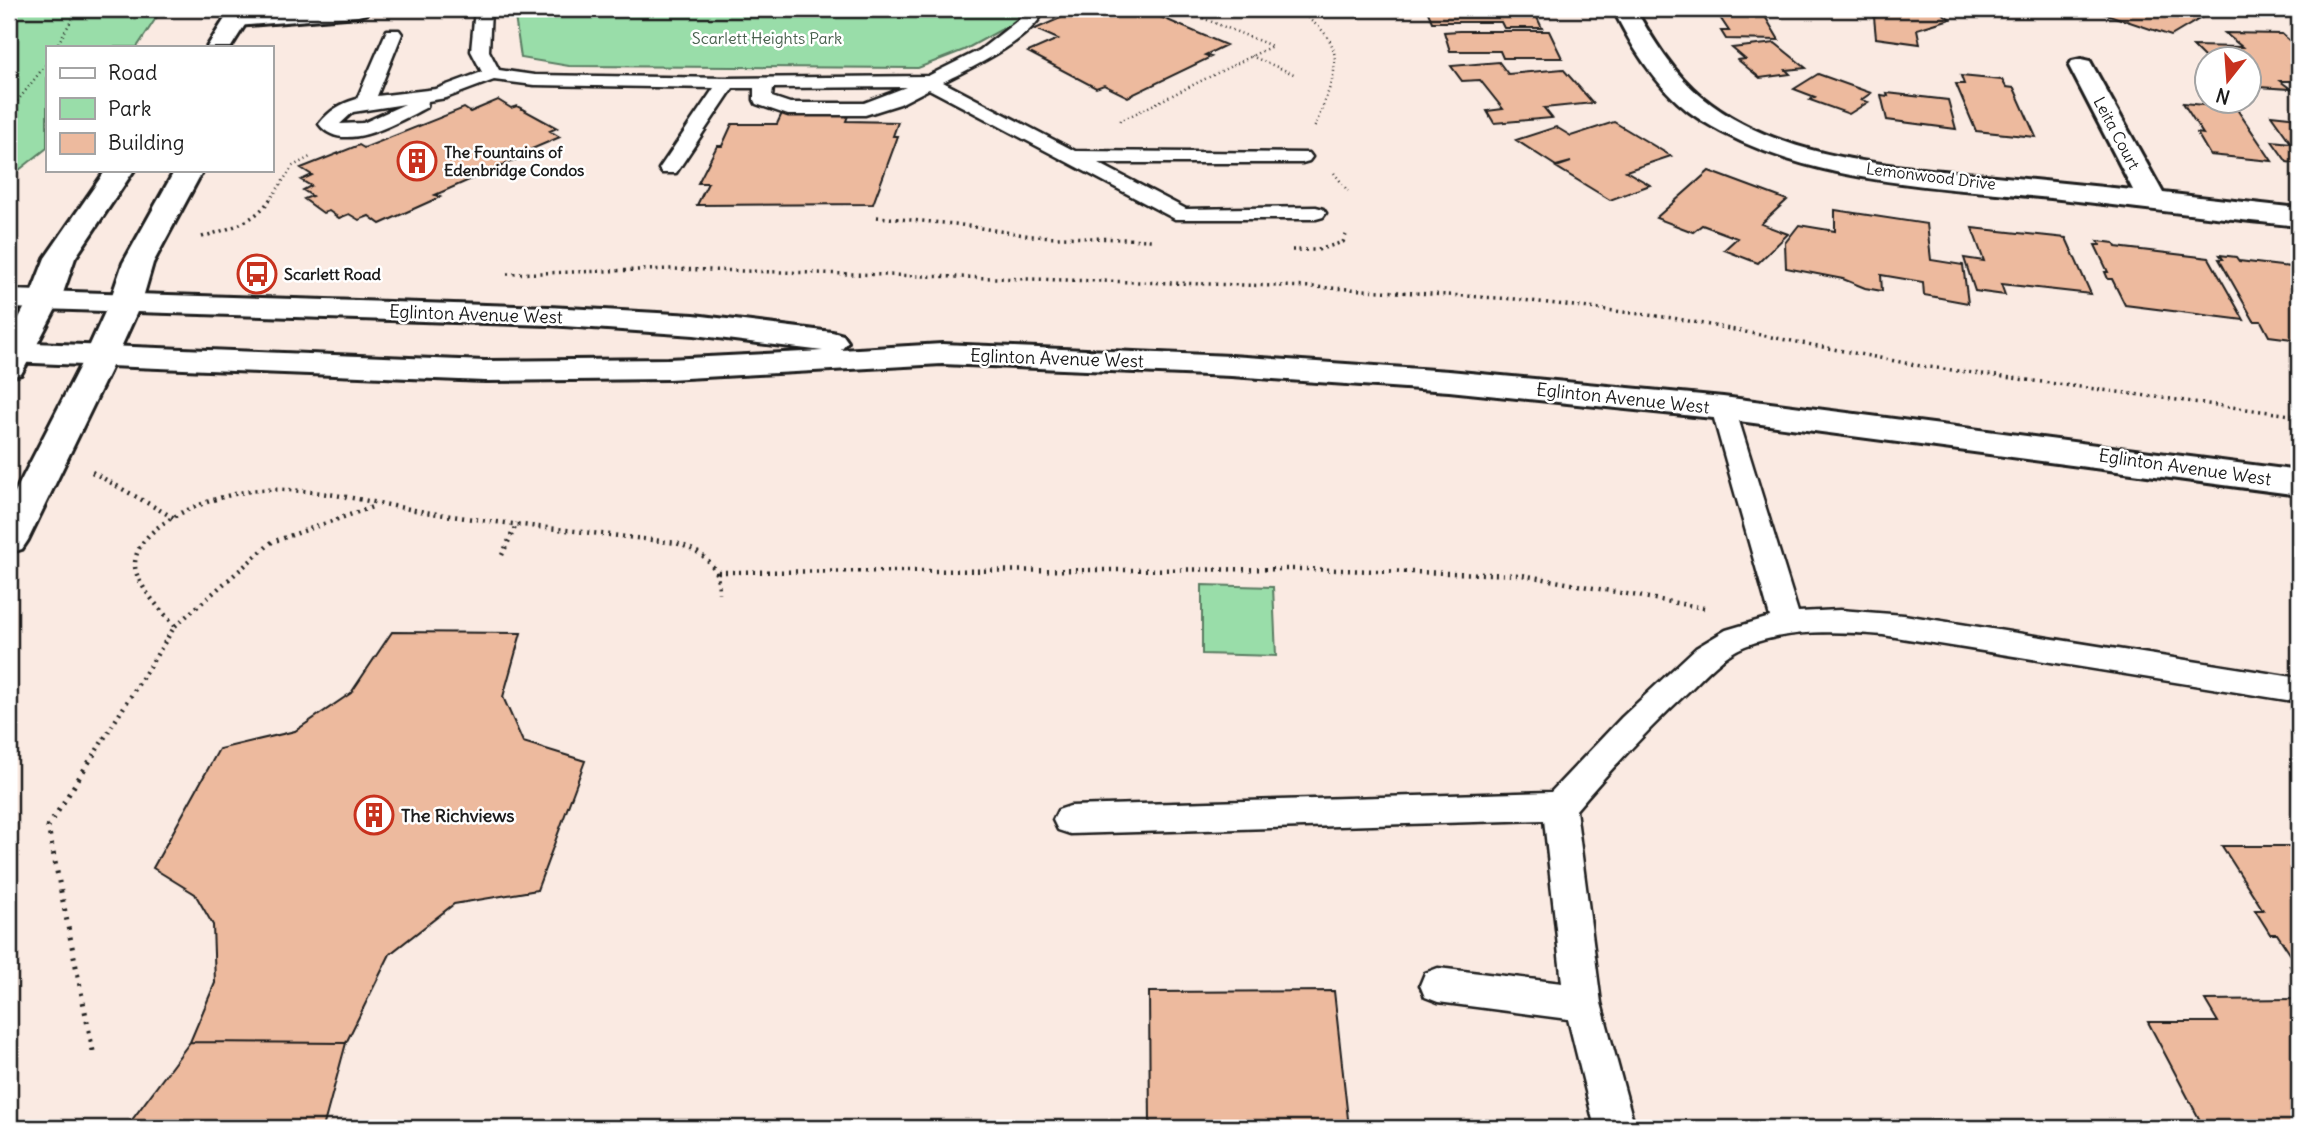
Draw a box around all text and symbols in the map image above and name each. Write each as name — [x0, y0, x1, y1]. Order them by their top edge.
park label: Scarlett Heights Park — [692, 28, 842, 48]
legend — [46, 46, 273, 172]
north arrow — [2192, 46, 2262, 116]
text: Road — [108, 59, 157, 86]
text: N — [2213, 83, 2233, 110]
street label: Leita Court — [2090, 93, 2145, 173]
text: Park — [108, 95, 151, 122]
text: Building — [108, 129, 184, 156]
building icon: The Fountains of Edenbridge Condos — [396, 140, 438, 182]
place label: The Fountains of Edenbridge Condos — [444, 142, 584, 181]
street label: Lemonwood Drive — [1865, 158, 1997, 194]
bus stop icon: Scarlett Road — [236, 253, 278, 295]
place label: Scarlett Road — [284, 264, 381, 284]
street label: Eglinton Avenue West — [389, 299, 563, 329]
street label: Eglinton Avenue West — [970, 343, 1144, 373]
street label: Eglinton Avenue West — [1535, 377, 1711, 419]
street label: Eglinton Avenue West — [2097, 444, 2273, 490]
building icon: The Richviews — [353, 794, 395, 836]
place label: The Richviews — [401, 804, 514, 827]

